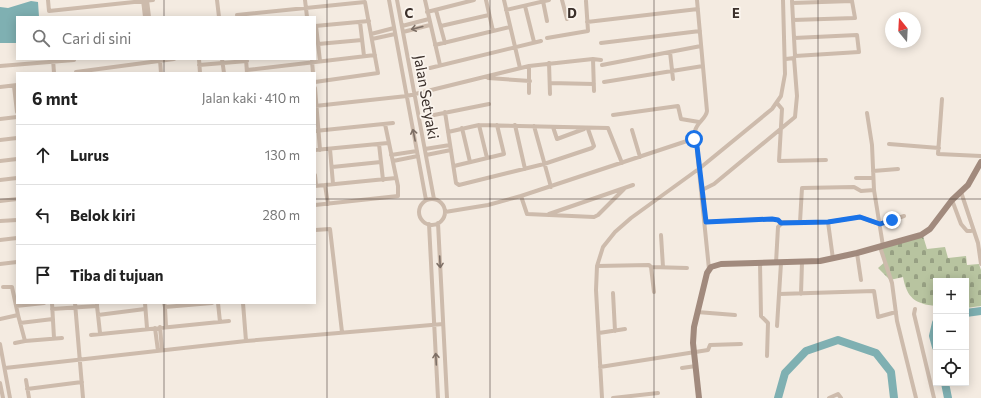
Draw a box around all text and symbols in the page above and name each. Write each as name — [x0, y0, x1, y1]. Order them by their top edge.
text: C — [405, 5, 414, 21]
text: D — [567, 5, 577, 21]
text: E — [732, 5, 740, 21]
north arrow — [885, 12, 921, 48]
search box — [16, 16, 316, 60]
one-way arrow — [410, 25, 423, 32]
icon: search — [30, 27, 52, 49]
text: Cari di sini — [62, 29, 131, 47]
street label: Jalan Setyaki — [411, 53, 443, 141]
text: 6 mnt — [32, 88, 78, 109]
text: Jalan kaki · 410 m — [202, 90, 300, 106]
one-way arrow — [409, 128, 417, 141]
route start — [685, 130, 703, 148]
icon: ahead — [32, 144, 54, 166]
text: Lurus — [70, 146, 109, 164]
text: 130 m — [265, 147, 300, 163]
icon: left — [32, 204, 54, 226]
text: Belok kiri — [70, 206, 136, 224]
text: 280 m — [263, 207, 300, 223]
route end — [883, 211, 901, 229]
one-way arrow — [436, 255, 443, 268]
icon: arrive — [32, 264, 54, 286]
text: Tiba di tujuan — [70, 266, 164, 284]
map controls — [933, 278, 969, 386]
button: + — [933, 278, 969, 314]
button: − — [933, 314, 969, 350]
button: locate — [933, 350, 969, 386]
one-way arrow — [433, 353, 440, 366]

